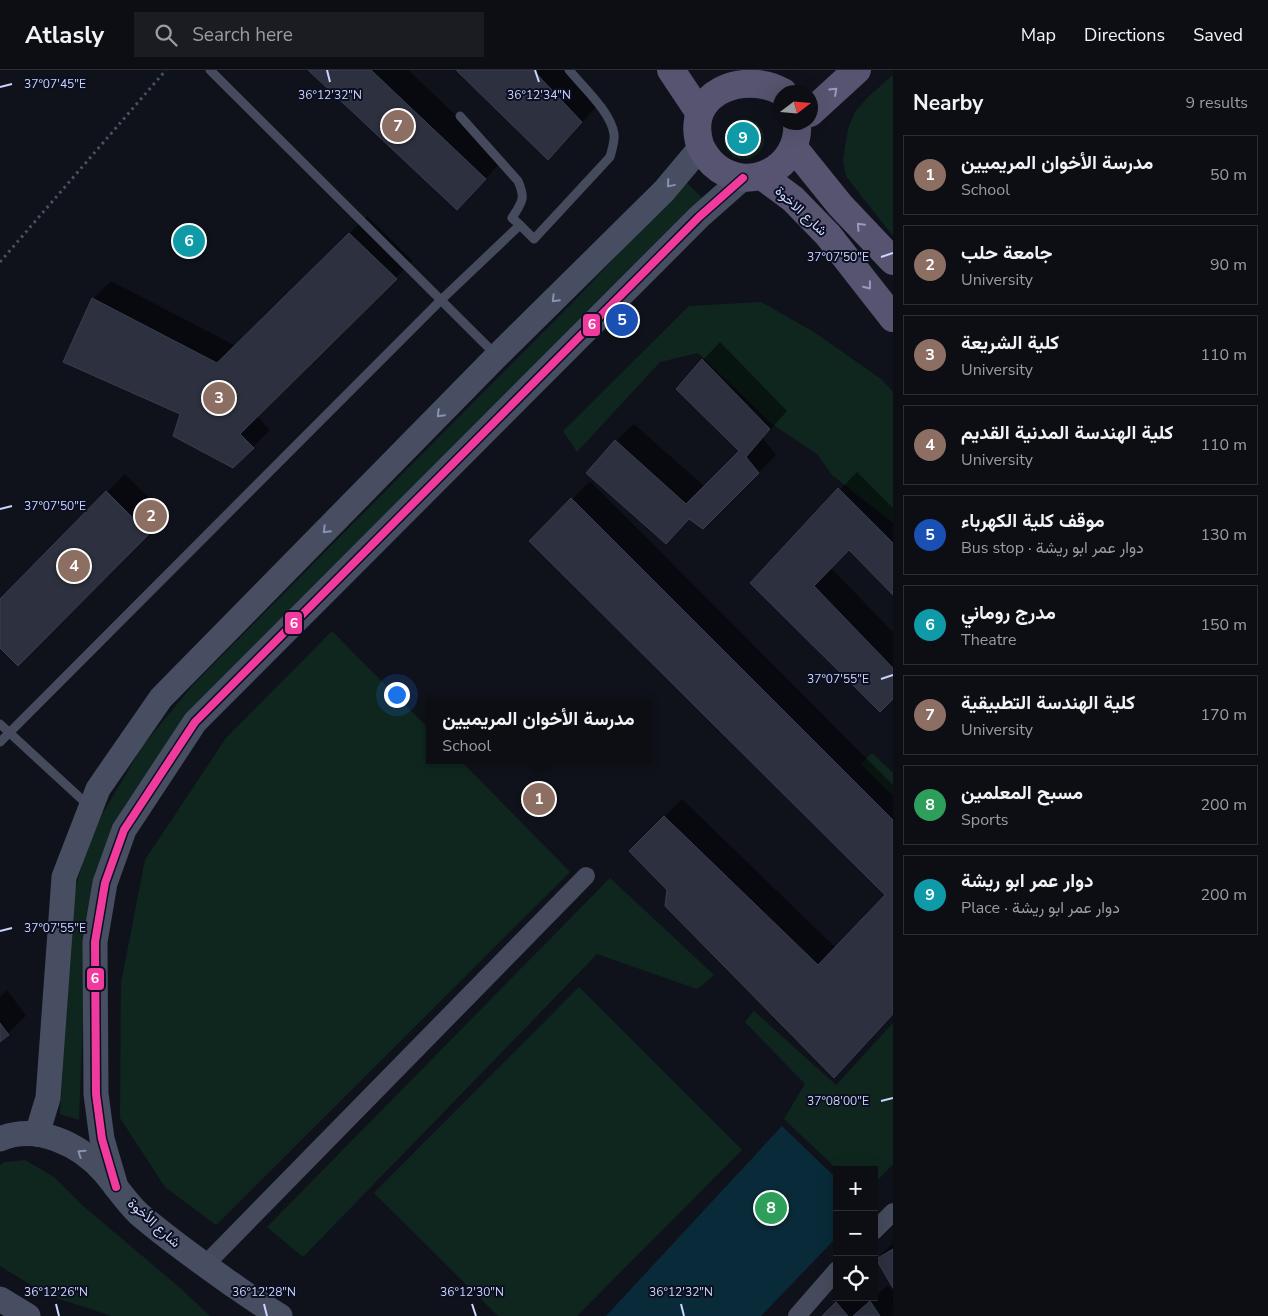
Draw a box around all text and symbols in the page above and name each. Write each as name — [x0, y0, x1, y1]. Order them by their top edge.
search box — [134, 12, 484, 57]
text: Atlasly — [25, 19, 104, 51]
icon: search — [152, 21, 180, 49]
text: Search here — [192, 22, 293, 48]
text: Map — [1021, 23, 1056, 47]
text: Directions — [1084, 23, 1165, 47]
text: Saved — [1193, 23, 1243, 47]
text: 37°07'45"E — [24, 76, 86, 92]
north arrow — [773, 85, 818, 130]
text: 36°12'32"N — [298, 87, 362, 103]
text: 36°12'34"N — [507, 87, 571, 103]
one-way arrow — [828, 88, 837, 97]
text: Nearby — [913, 89, 983, 117]
text: 9 results — [1186, 92, 1248, 114]
pin: 7 — [382, 107, 414, 145]
pin: 9 — [727, 119, 759, 157]
text: مدرسة الأخوان المريميين — [961, 150, 1153, 176]
text: 1 — [925, 164, 935, 186]
text: 50 m — [1210, 164, 1247, 186]
one-way arrow — [666, 179, 675, 188]
text: School — [961, 179, 1010, 201]
street label: شارع الاخوة — [770, 182, 831, 241]
pin: 6 — [173, 222, 205, 260]
one-way arrow — [857, 222, 866, 231]
text: جامعة حلب — [961, 240, 1052, 266]
text: 37°07'50"E — [807, 249, 869, 265]
text: 2 — [925, 254, 935, 276]
text: 90 m — [1210, 254, 1247, 276]
text: University — [961, 269, 1033, 291]
one-way arrow — [862, 280, 871, 290]
one-way arrow — [552, 293, 561, 302]
pin: 5 — [606, 301, 638, 339]
line badge: 6 — [582, 313, 601, 337]
text: 6 — [588, 315, 596, 334]
text: كلية الشريعة — [961, 330, 1059, 356]
text: 3 — [925, 344, 935, 366]
text: 110 m — [1200, 344, 1247, 366]
text: University — [961, 359, 1033, 381]
pin: 3 — [203, 379, 235, 417]
one-way arrow — [437, 408, 446, 417]
text: كلية الهندسة المدنية القديم — [961, 420, 1173, 446]
text: 4 — [925, 434, 935, 456]
text: 110 m — [1200, 434, 1247, 456]
text: University — [961, 449, 1033, 471]
pin: 2 — [135, 497, 167, 535]
text: 37°07'50"E — [24, 498, 86, 514]
text: موقف كلية الكهرباء — [961, 508, 1105, 534]
one-way arrow — [323, 524, 332, 533]
text: 5 — [925, 524, 935, 546]
text: 130 m — [1200, 524, 1247, 546]
text: Bus stop · دوار عمر ابو ريشة — [961, 537, 1144, 559]
pin: 4 — [58, 547, 90, 585]
text: مدرج روماني — [961, 600, 1056, 626]
line badge: 6 — [284, 611, 303, 635]
text: 6 — [290, 614, 298, 633]
text: 6 — [925, 614, 935, 636]
text: 150 m — [1200, 614, 1247, 636]
text: Theatre — [961, 629, 1016, 651]
text: 37°07'55"E — [807, 671, 869, 687]
your location — [384, 682, 410, 708]
text: كلية الهندسة التطبيقية — [961, 690, 1135, 716]
popup — [426, 699, 651, 764]
text: 7 — [925, 704, 935, 726]
text: 170 m — [1200, 704, 1247, 726]
text: مدرسة الأخوان المريميين — [442, 706, 635, 732]
text: University — [961, 719, 1033, 741]
text: School — [442, 735, 491, 757]
pin: 1 — [523, 780, 555, 818]
text: مسبح المعلمين — [961, 780, 1083, 806]
text: 8 — [925, 794, 935, 816]
text: 200 m — [1200, 794, 1247, 816]
text: Sports — [961, 809, 1009, 831]
text: دوار عمر ابو ريشة — [961, 868, 1093, 894]
text: 9 — [925, 884, 935, 906]
text: 200 m — [1200, 884, 1247, 906]
text: Place · دوار عمر ابو ريشة — [961, 897, 1120, 919]
text: 37°07'55"E — [24, 920, 86, 936]
line badge: 6 — [86, 967, 105, 991]
text: 6 — [91, 969, 99, 988]
text: 37°08'00"E — [807, 1093, 869, 1109]
one-way arrow — [78, 1150, 87, 1159]
map controls — [833, 1166, 878, 1301]
button: + — [833, 1166, 878, 1211]
pin: 8 — [755, 1189, 787, 1227]
street label: شارع الأخوة — [123, 1194, 185, 1253]
button: − — [833, 1211, 878, 1256]
button: locate — [833, 1256, 878, 1301]
text: 36°12'26"N — [24, 1284, 88, 1300]
text: 36°12'28"N — [232, 1284, 296, 1300]
text: 36°12'30"N — [440, 1284, 504, 1300]
text: 36°12'32"N — [649, 1284, 713, 1300]

